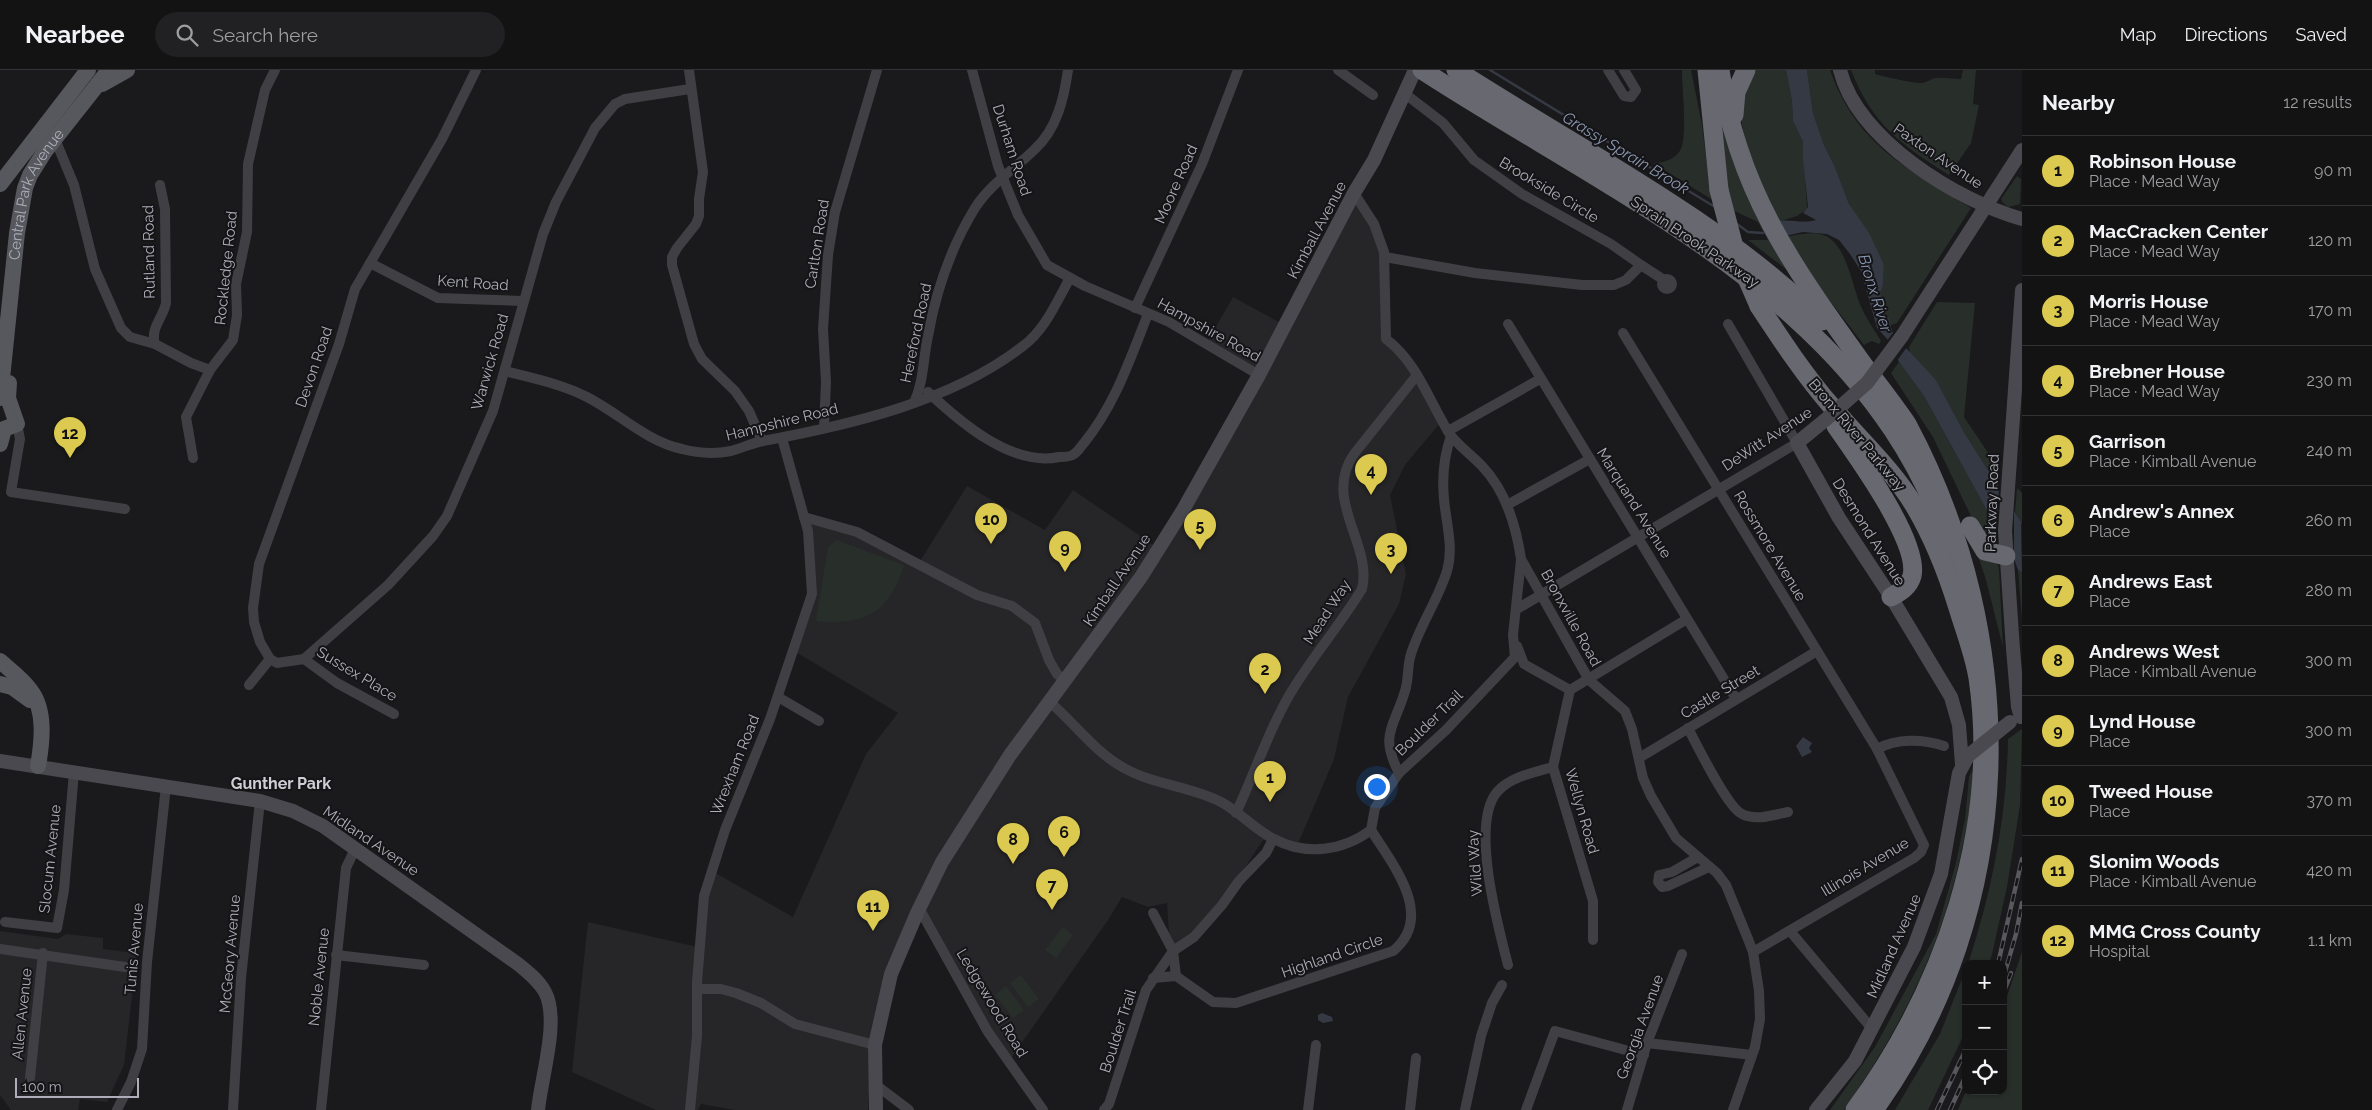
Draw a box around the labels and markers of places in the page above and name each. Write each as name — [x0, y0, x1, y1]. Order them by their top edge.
pin: 12 — [54, 417, 86, 458]
pin: 4 — [1355, 454, 1387, 495]
pin: 10 — [975, 503, 1007, 544]
pin: 5 — [1184, 509, 1216, 550]
pin: 9 — [1049, 531, 1081, 572]
pin: 3 — [1375, 533, 1407, 574]
pin: 2 — [1249, 653, 1281, 694]
pin: 1 — [1254, 761, 1286, 802]
pin: 6 — [1048, 816, 1080, 857]
pin: 8 — [997, 823, 1029, 864]
pin: 7 — [1036, 869, 1068, 910]
pin: 11 — [857, 890, 889, 931]

